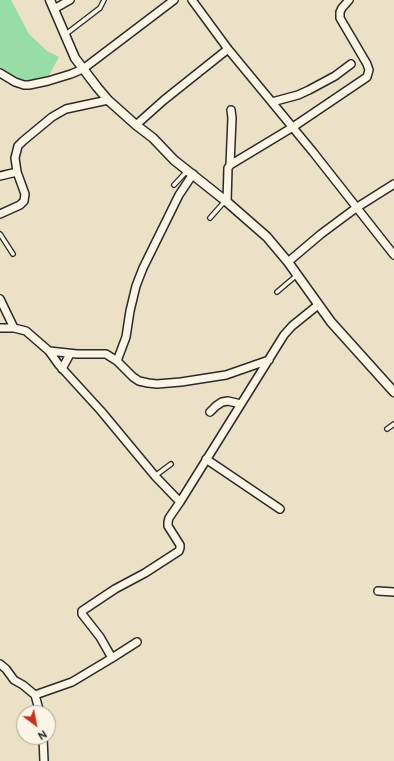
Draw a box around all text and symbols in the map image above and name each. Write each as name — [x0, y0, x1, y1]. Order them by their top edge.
north arrow — [16, 705, 56, 745]
text: N — [35, 727, 49, 742]

